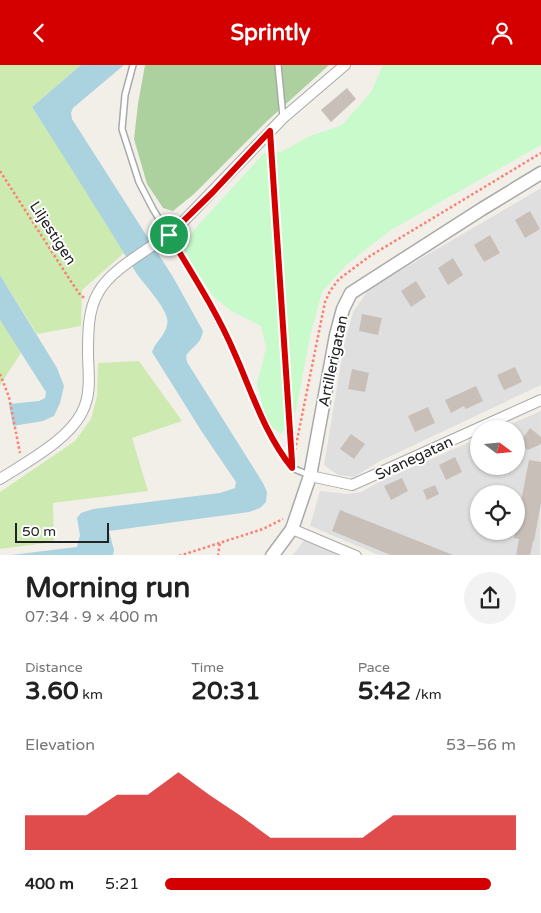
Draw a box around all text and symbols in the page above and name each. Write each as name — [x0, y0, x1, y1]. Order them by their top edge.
icon: back — [25, 19, 53, 47]
icon: person — [488, 19, 516, 47]
text: Sprintly — [231, 20, 311, 46]
street label: Liljestigen — [26, 198, 80, 268]
pin — [148, 214, 190, 256]
icon: arrive — [155, 221, 183, 249]
street label: Artillerigatan — [315, 314, 351, 408]
north arrow — [470, 420, 525, 475]
map controls — [470, 420, 525, 540]
street label: Svanegatan — [372, 432, 456, 484]
button: locate — [470, 485, 525, 540]
scale bar — [15, 521, 109, 544]
text: 50 m — [22, 523, 56, 540]
text: Morning run — [25, 571, 190, 605]
button: share — [464, 572, 516, 624]
text: 07:34 · 9 × 400 m — [25, 607, 158, 627]
text: Distance — [25, 659, 83, 676]
text: Time — [191, 659, 224, 676]
text: Pace — [358, 659, 390, 676]
text: 3.60 — [25, 676, 79, 706]
text: 20:31 — [191, 676, 261, 706]
text: 5:42 — [358, 676, 411, 706]
text: km — [79, 686, 103, 703]
text: /km — [411, 686, 442, 703]
text: Elevation — [25, 735, 95, 755]
text: 53–56 m — [446, 735, 516, 755]
text: 400 m — [25, 874, 74, 894]
text: 5:21 — [105, 874, 139, 894]

